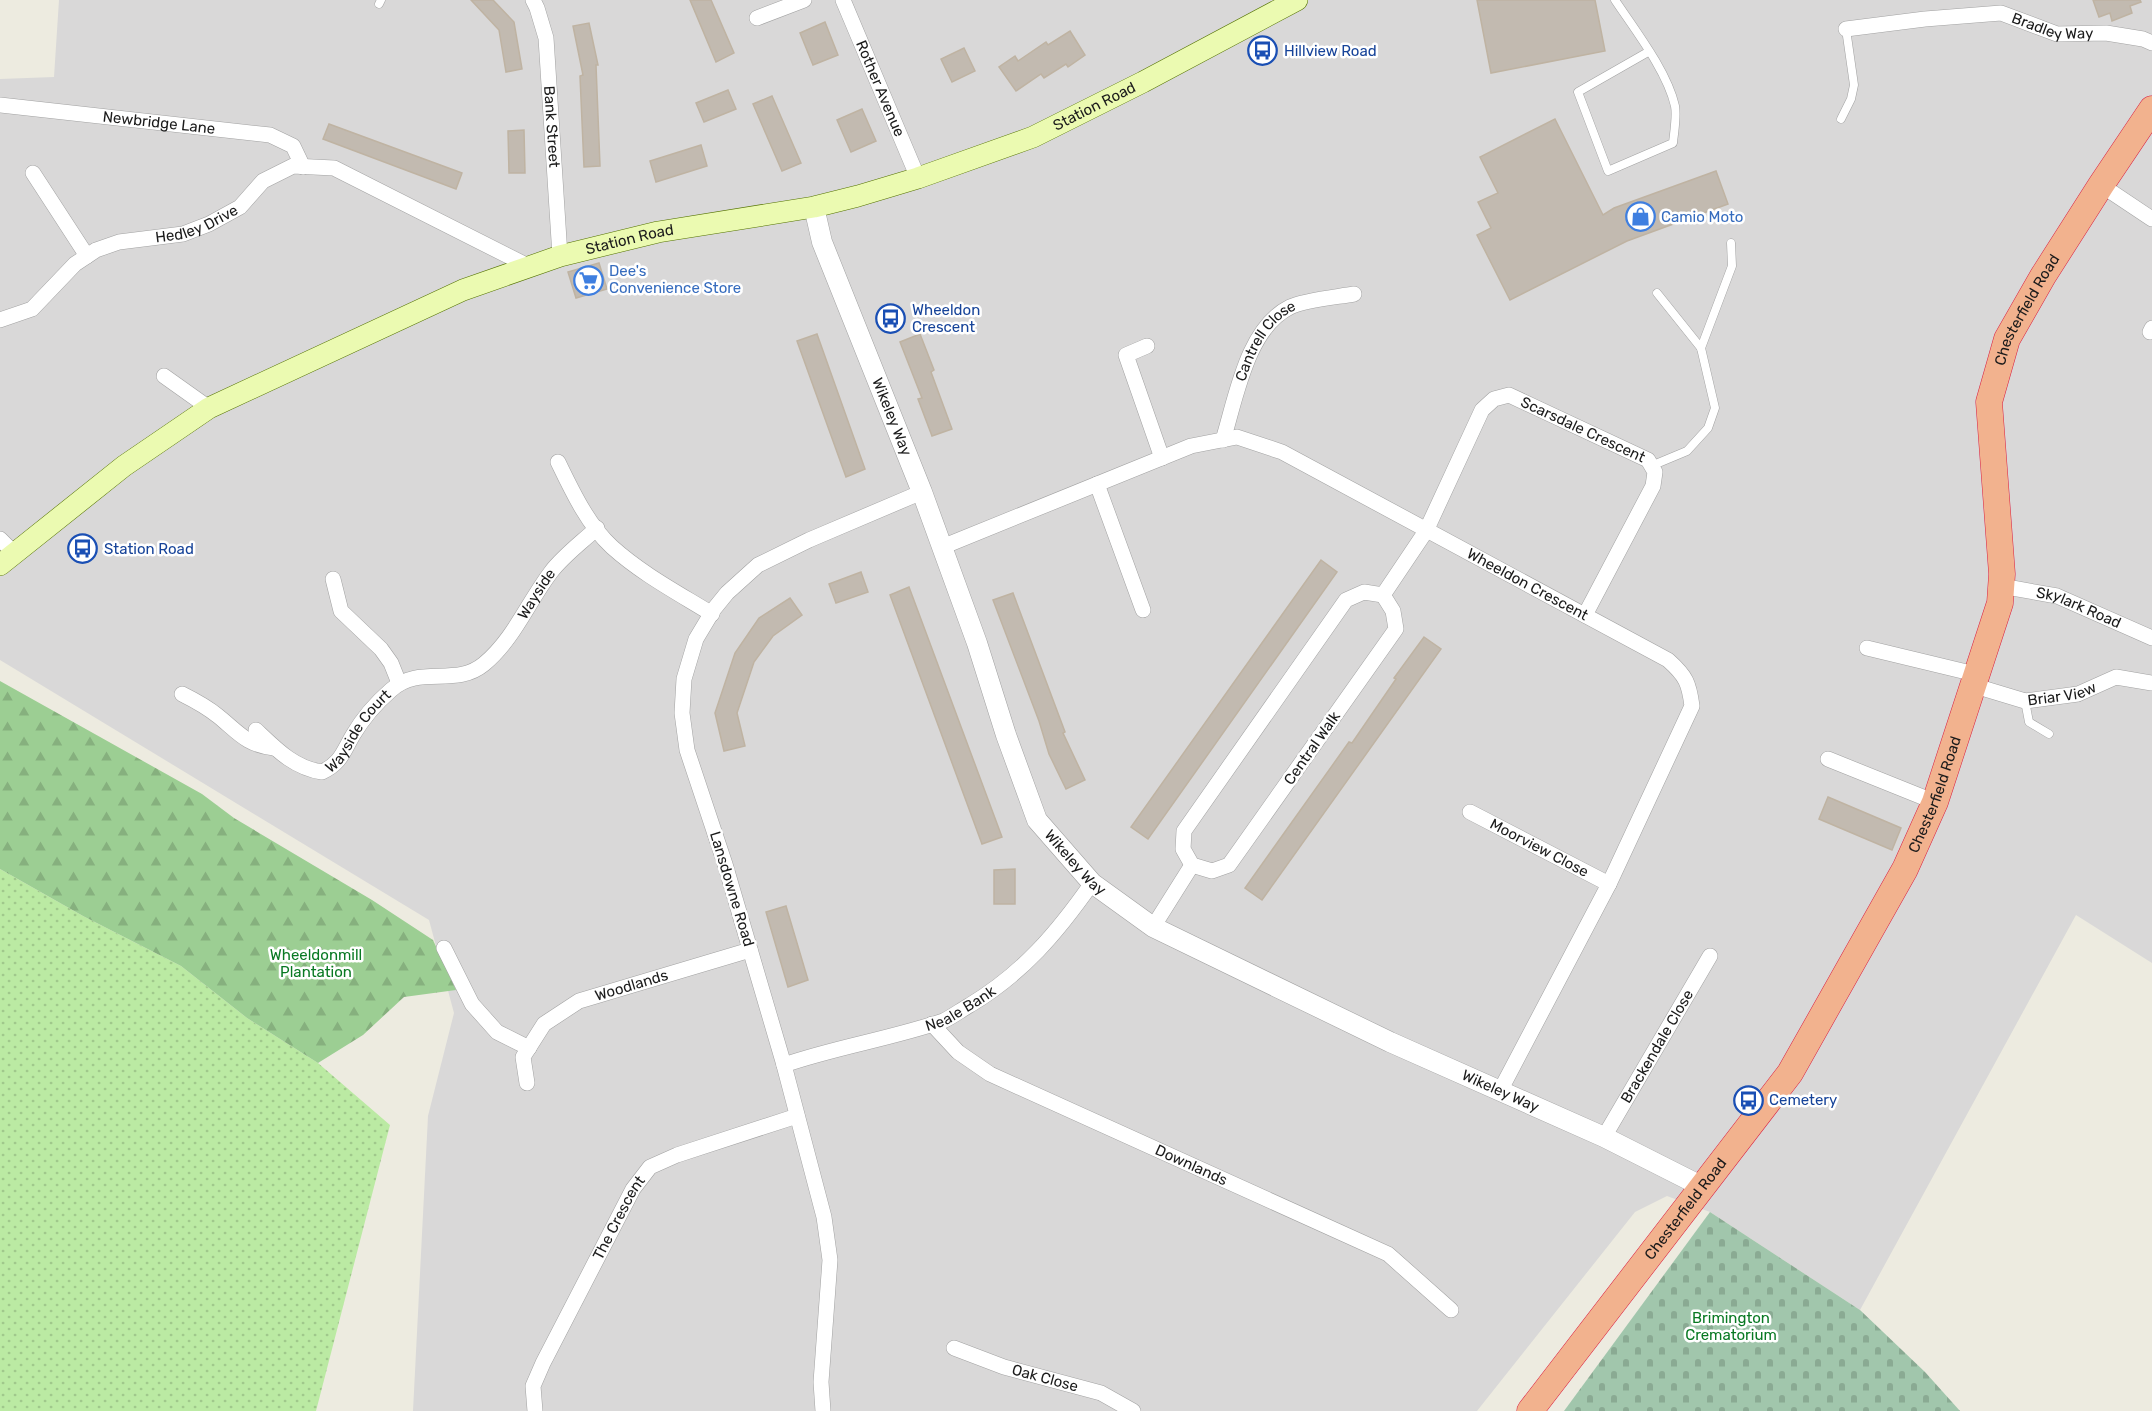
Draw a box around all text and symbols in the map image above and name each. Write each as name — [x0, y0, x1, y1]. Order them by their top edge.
street label: Bradley Way — [2009, 9, 2094, 43]
bus stop icon: Hillview Road — [1247, 35, 1279, 67]
street label: Rother Avenue — [852, 38, 909, 139]
place label: Hillview Road — [1284, 42, 1377, 60]
street label: Station Road — [1050, 78, 1139, 134]
street label: Bank Street — [540, 85, 563, 168]
street label: Newbridge Lane — [102, 107, 216, 138]
street label: Hedley Drive — [154, 201, 241, 246]
shop icon: Camio Moto — [1624, 201, 1656, 233]
place label: Camio Moto — [1661, 208, 1743, 226]
street label: Station Road — [584, 221, 675, 258]
street label: Chesterfield Road — [1991, 251, 2063, 368]
place label: Dee's Convenience Store — [609, 262, 741, 297]
supermarket icon: Dee's Convenience Store — [572, 264, 604, 296]
street label: Cantrell Close — [1231, 297, 1298, 383]
place label: Wheeldon Crescent — [912, 301, 980, 336]
bus stop icon: Wheeldon Crescent — [875, 303, 907, 335]
street label: Wikeley Way — [868, 375, 916, 458]
street label: Scarsdale Crescent — [1518, 393, 1648, 467]
bus stop icon: Station Road — [67, 533, 99, 565]
place label: Station Road — [104, 540, 194, 558]
street label: Wheeldon Crescent — [1464, 544, 1591, 624]
street label: Wayside — [514, 565, 559, 623]
street label: Skylark Road — [2035, 583, 2124, 632]
street label: Briar View — [2026, 678, 2099, 710]
street label: Wayside Court — [322, 686, 395, 777]
street label: Central Walk — [1280, 708, 1344, 788]
street label: Chesterfield Road — [1904, 734, 1965, 856]
street label: Moorview Close — [1487, 815, 1592, 881]
street label: Wikeley Way — [1041, 826, 1109, 899]
street label: Lansdowne Road — [706, 829, 758, 949]
park label: Wheeldonmill Plantation — [270, 946, 362, 981]
street label: Woodlands — [593, 966, 671, 1005]
street label: Neale Bank — [923, 982, 999, 1035]
street label: Brackendale Close — [1617, 986, 1697, 1106]
street label: Wikeley Way — [1459, 1066, 1542, 1116]
bus stop icon: Cemetery — [1732, 1084, 1764, 1116]
place label: Cemetery — [1769, 1091, 1837, 1109]
street label: Downlands — [1152, 1141, 1231, 1189]
street label: Chesterfield Road — [1641, 1154, 1730, 1263]
street label: The Crescent — [589, 1172, 649, 1263]
park label: Brimington Crematorium — [1685, 1309, 1777, 1344]
street label: Oak Close — [1010, 1361, 1080, 1396]

